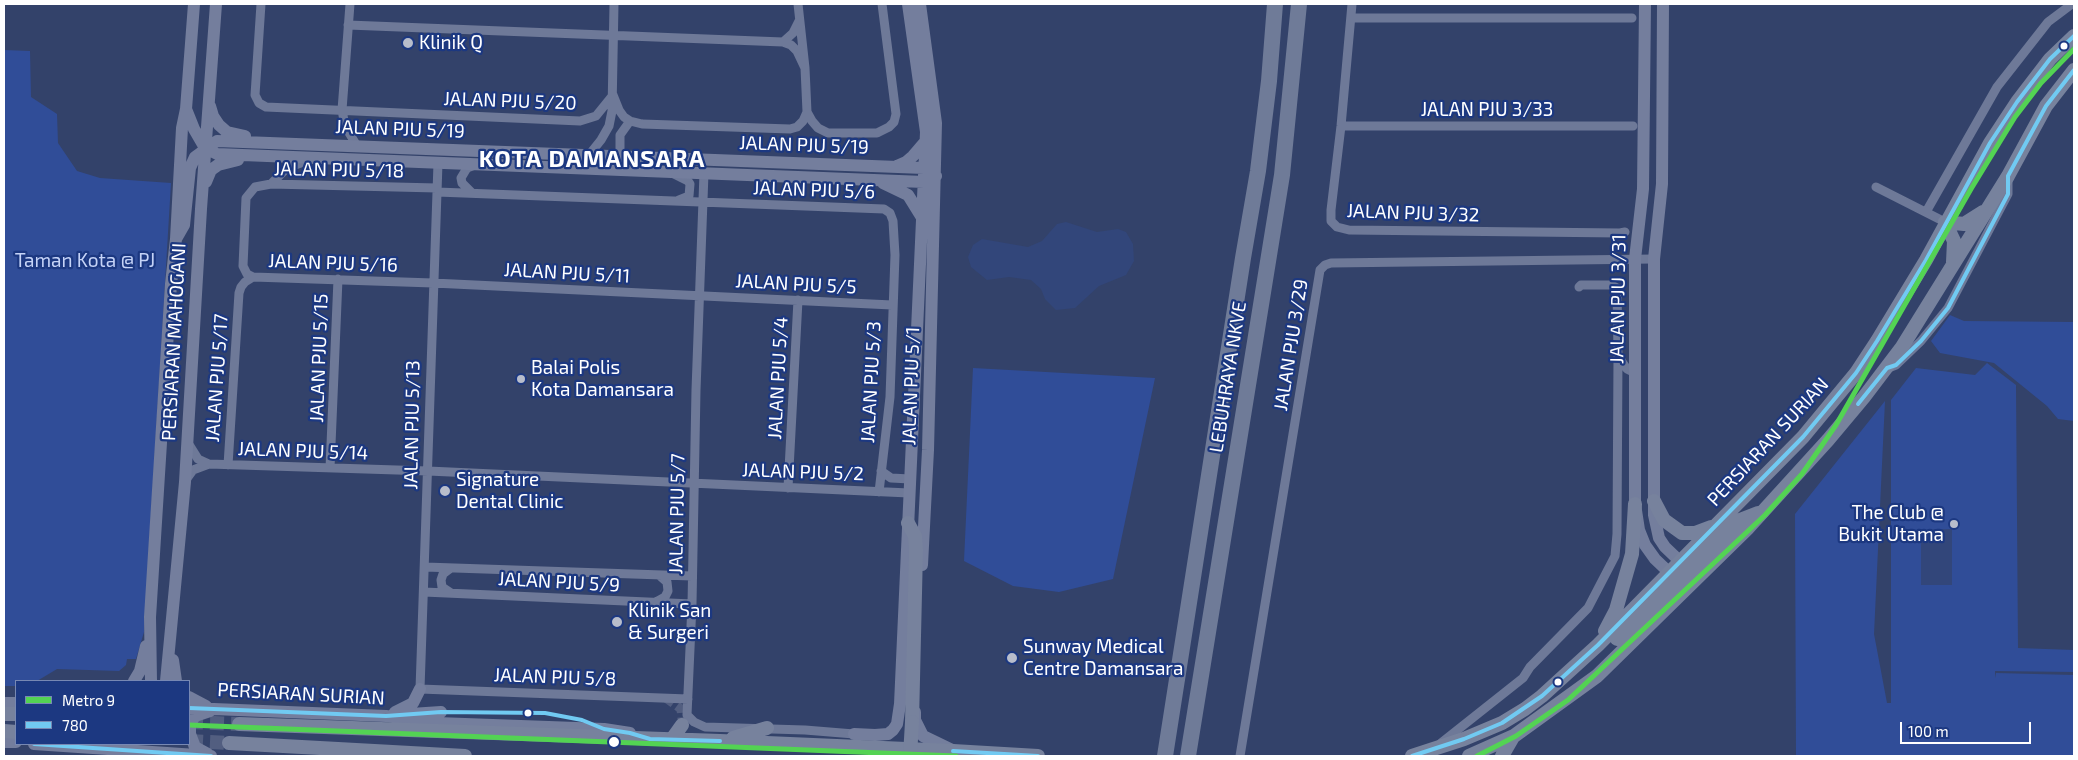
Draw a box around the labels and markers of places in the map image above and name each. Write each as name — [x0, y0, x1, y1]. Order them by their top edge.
place label: Klinik Q — [419, 32, 483, 54]
marker: Klinik Q — [401, 36, 415, 50]
unlabelled marker — [2059, 41, 2069, 51]
place label: Balai Polis Kota Damansara — [531, 357, 674, 401]
marker: Balai Polis Kota Damansara — [515, 373, 527, 385]
place label: Signature Dental Clinic — [456, 469, 564, 513]
marker: Signature Dental Clinic — [438, 484, 452, 498]
place label: The Club @ Bukit Utama — [1838, 502, 1944, 546]
marker: The Club @ Bukit Utama — [1948, 518, 1960, 530]
place label: Klinik San & Surgeri — [628, 600, 711, 644]
marker: Klinik San & Surgeri — [610, 615, 624, 629]
place label: Sunway Medical Centre Damansara — [1023, 636, 1183, 680]
marker: Sunway Medical Centre Damansara — [1005, 651, 1019, 665]
unlabelled marker — [1553, 677, 1563, 687]
unlabelled marker — [523, 708, 533, 718]
unlabelled marker — [607, 735, 621, 749]

